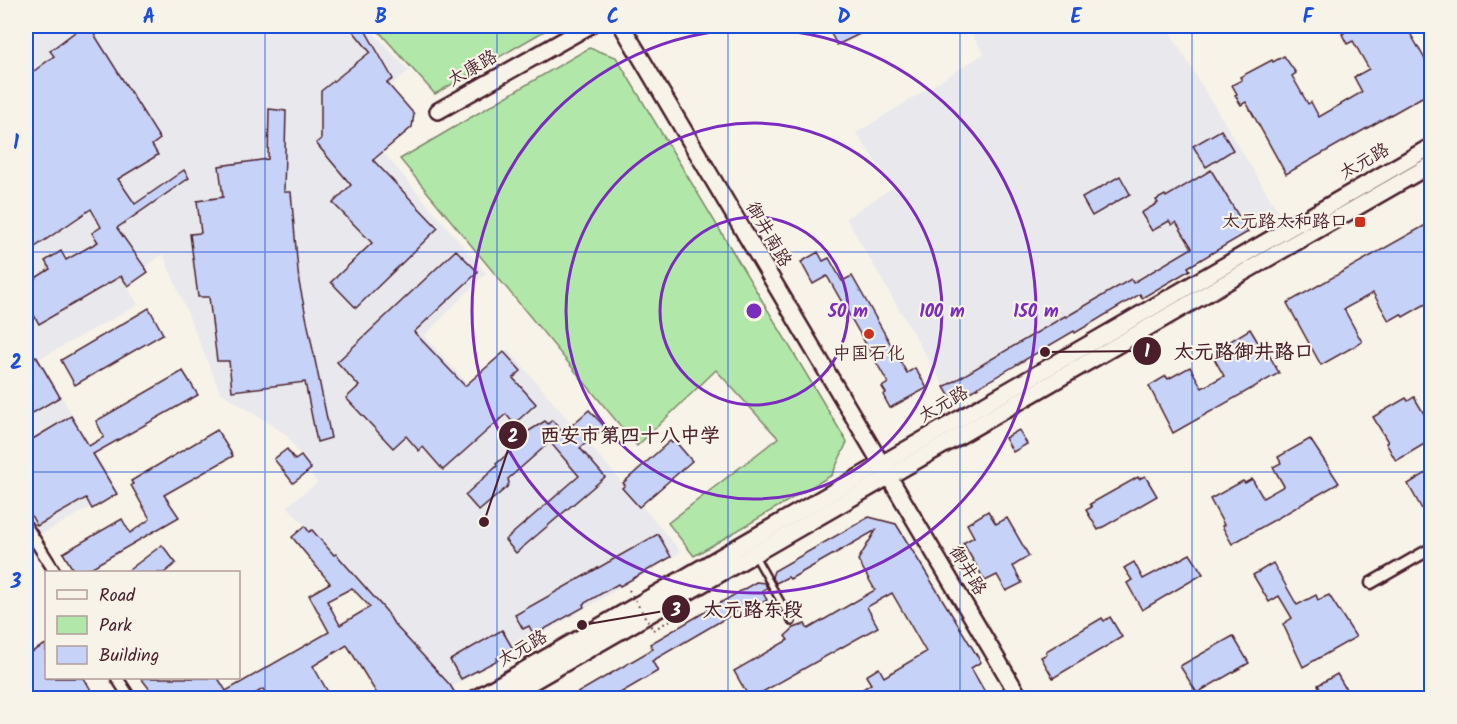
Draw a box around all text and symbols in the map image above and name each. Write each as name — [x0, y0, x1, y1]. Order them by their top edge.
text: A — [143, 2, 155, 34]
text: B — [375, 2, 387, 34]
text: C — [607, 2, 619, 34]
text: D — [837, 2, 851, 34]
text: E — [1070, 2, 1082, 34]
text: F — [1303, 2, 1315, 34]
street label: 太康路 — [442, 43, 504, 95]
text: 1 — [13, 128, 19, 160]
street label: 太元路 — [1334, 136, 1396, 188]
street label: 御井南路 — [737, 197, 799, 273]
place label: 太元路太和路口 — [1222, 208, 1348, 237]
marker: 太元路太和路口 — [1353, 215, 1367, 229]
text: 50 m — [827, 298, 868, 327]
text: 100 m — [919, 298, 965, 327]
text: 150 m — [1013, 298, 1059, 327]
centre of rings — [744, 301, 764, 321]
marker: 中国石化 — [862, 327, 876, 341]
callout: 太元路御井路口 — [1132, 332, 1326, 370]
text: 太元路御井路口 — [1174, 337, 1314, 369]
text: 1 — [1144, 338, 1150, 367]
place label: 中国石化 — [833, 340, 905, 369]
text: 2 — [10, 348, 22, 380]
street label: 太元路 — [913, 379, 975, 431]
callout: 西安市第四十八中学 — [498, 416, 732, 454]
text: 西安市第四十八中学 — [540, 421, 720, 453]
text: 2 — [508, 423, 518, 452]
street label: 御井路 — [941, 540, 993, 602]
text: 3 — [10, 567, 22, 599]
legend — [45, 571, 240, 679]
text: Road — [99, 582, 136, 611]
callout: 太元路东段 — [661, 590, 815, 628]
text: 太元路东段 — [703, 595, 803, 627]
text: 3 — [670, 597, 681, 626]
text: Park — [99, 612, 132, 641]
street label: 太元路 — [492, 623, 554, 675]
text: Building — [99, 642, 159, 671]

